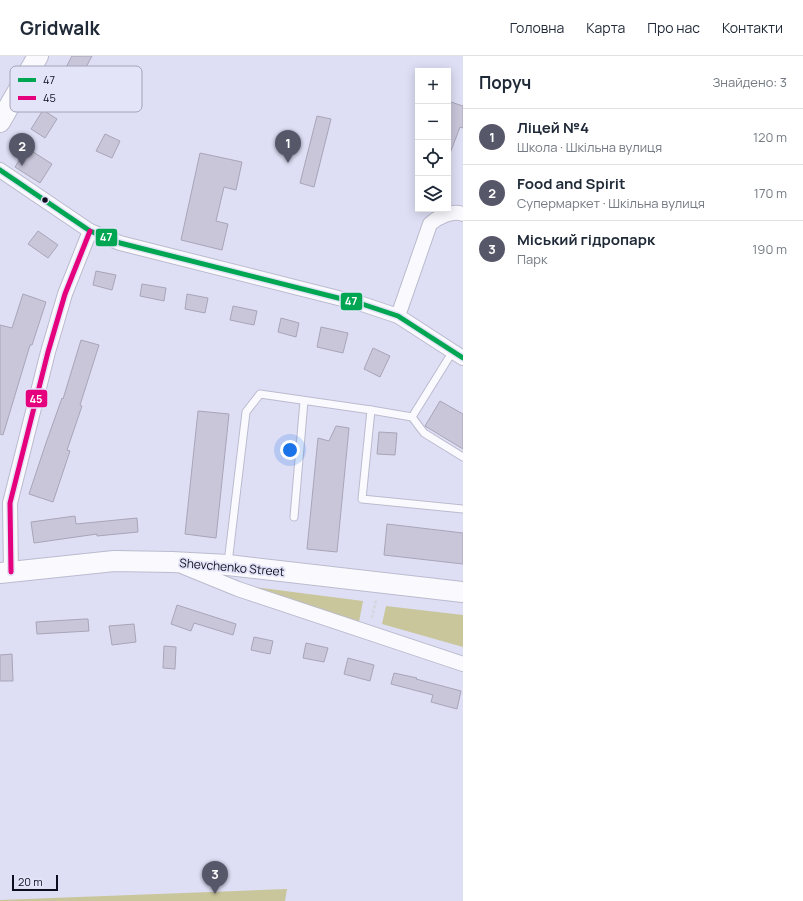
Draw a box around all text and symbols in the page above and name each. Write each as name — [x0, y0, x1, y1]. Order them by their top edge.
text: Gridwalk — [20, 15, 100, 41]
text: Головна — [510, 18, 564, 37]
text: Карта — [586, 18, 625, 37]
text: Про нас — [647, 18, 700, 37]
text: Контакти — [722, 18, 783, 37]
legend — [10, 66, 142, 112]
map controls — [415, 68, 451, 212]
button: + — [415, 68, 451, 104]
text: Поруч — [479, 71, 531, 94]
text: 47 — [43, 72, 55, 87]
text: Знайдено: 3 — [713, 73, 787, 91]
text: 45 — [43, 90, 56, 105]
button: − — [415, 104, 451, 140]
text: Ліцей №4 — [517, 117, 589, 138]
text: 1 — [489, 128, 495, 146]
text: 120 m — [753, 128, 787, 146]
pin: 1 — [275, 130, 301, 163]
pin: 2 — [9, 133, 35, 166]
text: Школа · Шкільна вулиця — [517, 138, 662, 156]
button: locate — [415, 140, 451, 176]
text: Food and Spirit — [517, 173, 626, 194]
button: layers — [415, 176, 451, 212]
text: 2 — [488, 184, 496, 202]
text: 170 m — [754, 184, 787, 202]
text: Супермаркет · Шкільна вулиця — [517, 194, 705, 212]
unlabelled marker — [40, 195, 50, 205]
line badge: 47 — [95, 228, 118, 247]
text: 47 — [100, 229, 112, 244]
text: Міський гідропарк — [517, 229, 655, 250]
text: 3 — [488, 240, 496, 258]
text: 190 m — [752, 240, 787, 258]
text: Парк — [517, 250, 547, 268]
line badge: 47 — [340, 292, 363, 311]
text: 47 — [345, 293, 357, 308]
line badge: 45 — [25, 389, 48, 408]
text: 45 — [29, 391, 43, 406]
your location — [280, 440, 300, 460]
street label: Shevchenko Street — [179, 554, 285, 580]
pin: 3 — [202, 861, 228, 894]
scale bar — [12, 873, 58, 892]
text: 20 m — [18, 874, 43, 889]

